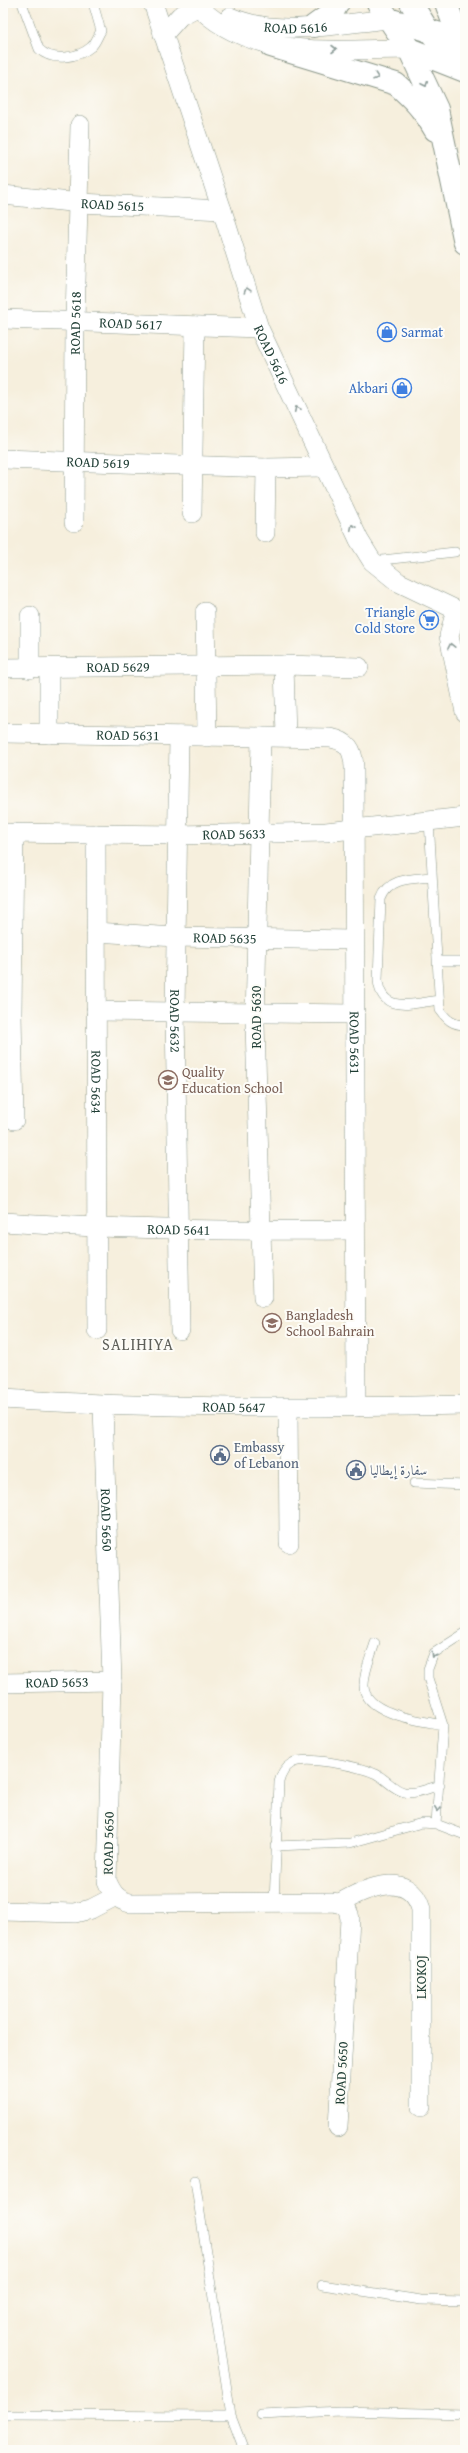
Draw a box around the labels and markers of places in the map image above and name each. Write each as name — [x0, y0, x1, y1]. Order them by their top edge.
shop icon: Sarmat — [376, 321, 398, 343]
place label: Sarmat — [401, 322, 443, 342]
shop icon: Akbari — [391, 377, 413, 399]
place label: Akbari — [349, 378, 388, 398]
place label: Triangle Cold Store — [355, 602, 415, 638]
supermarket icon: Triangle Cold Store — [418, 609, 440, 631]
place label: Quality Education School — [182, 1062, 283, 1098]
school or university icon: Quality Education School — [157, 1069, 179, 1091]
place label: Bangladesh School Bahrain — [286, 1305, 375, 1341]
school or university icon: Bangladesh School Bahrain — [261, 1312, 283, 1334]
place label: Embassy of Lebanon — [234, 1437, 299, 1473]
public building icon: Embassy of Lebanon — [209, 1444, 231, 1466]
public building icon: سفارة إيطاليا — [345, 1459, 367, 1481]
place label: سفارة إيطاليا — [370, 1460, 427, 1480]

